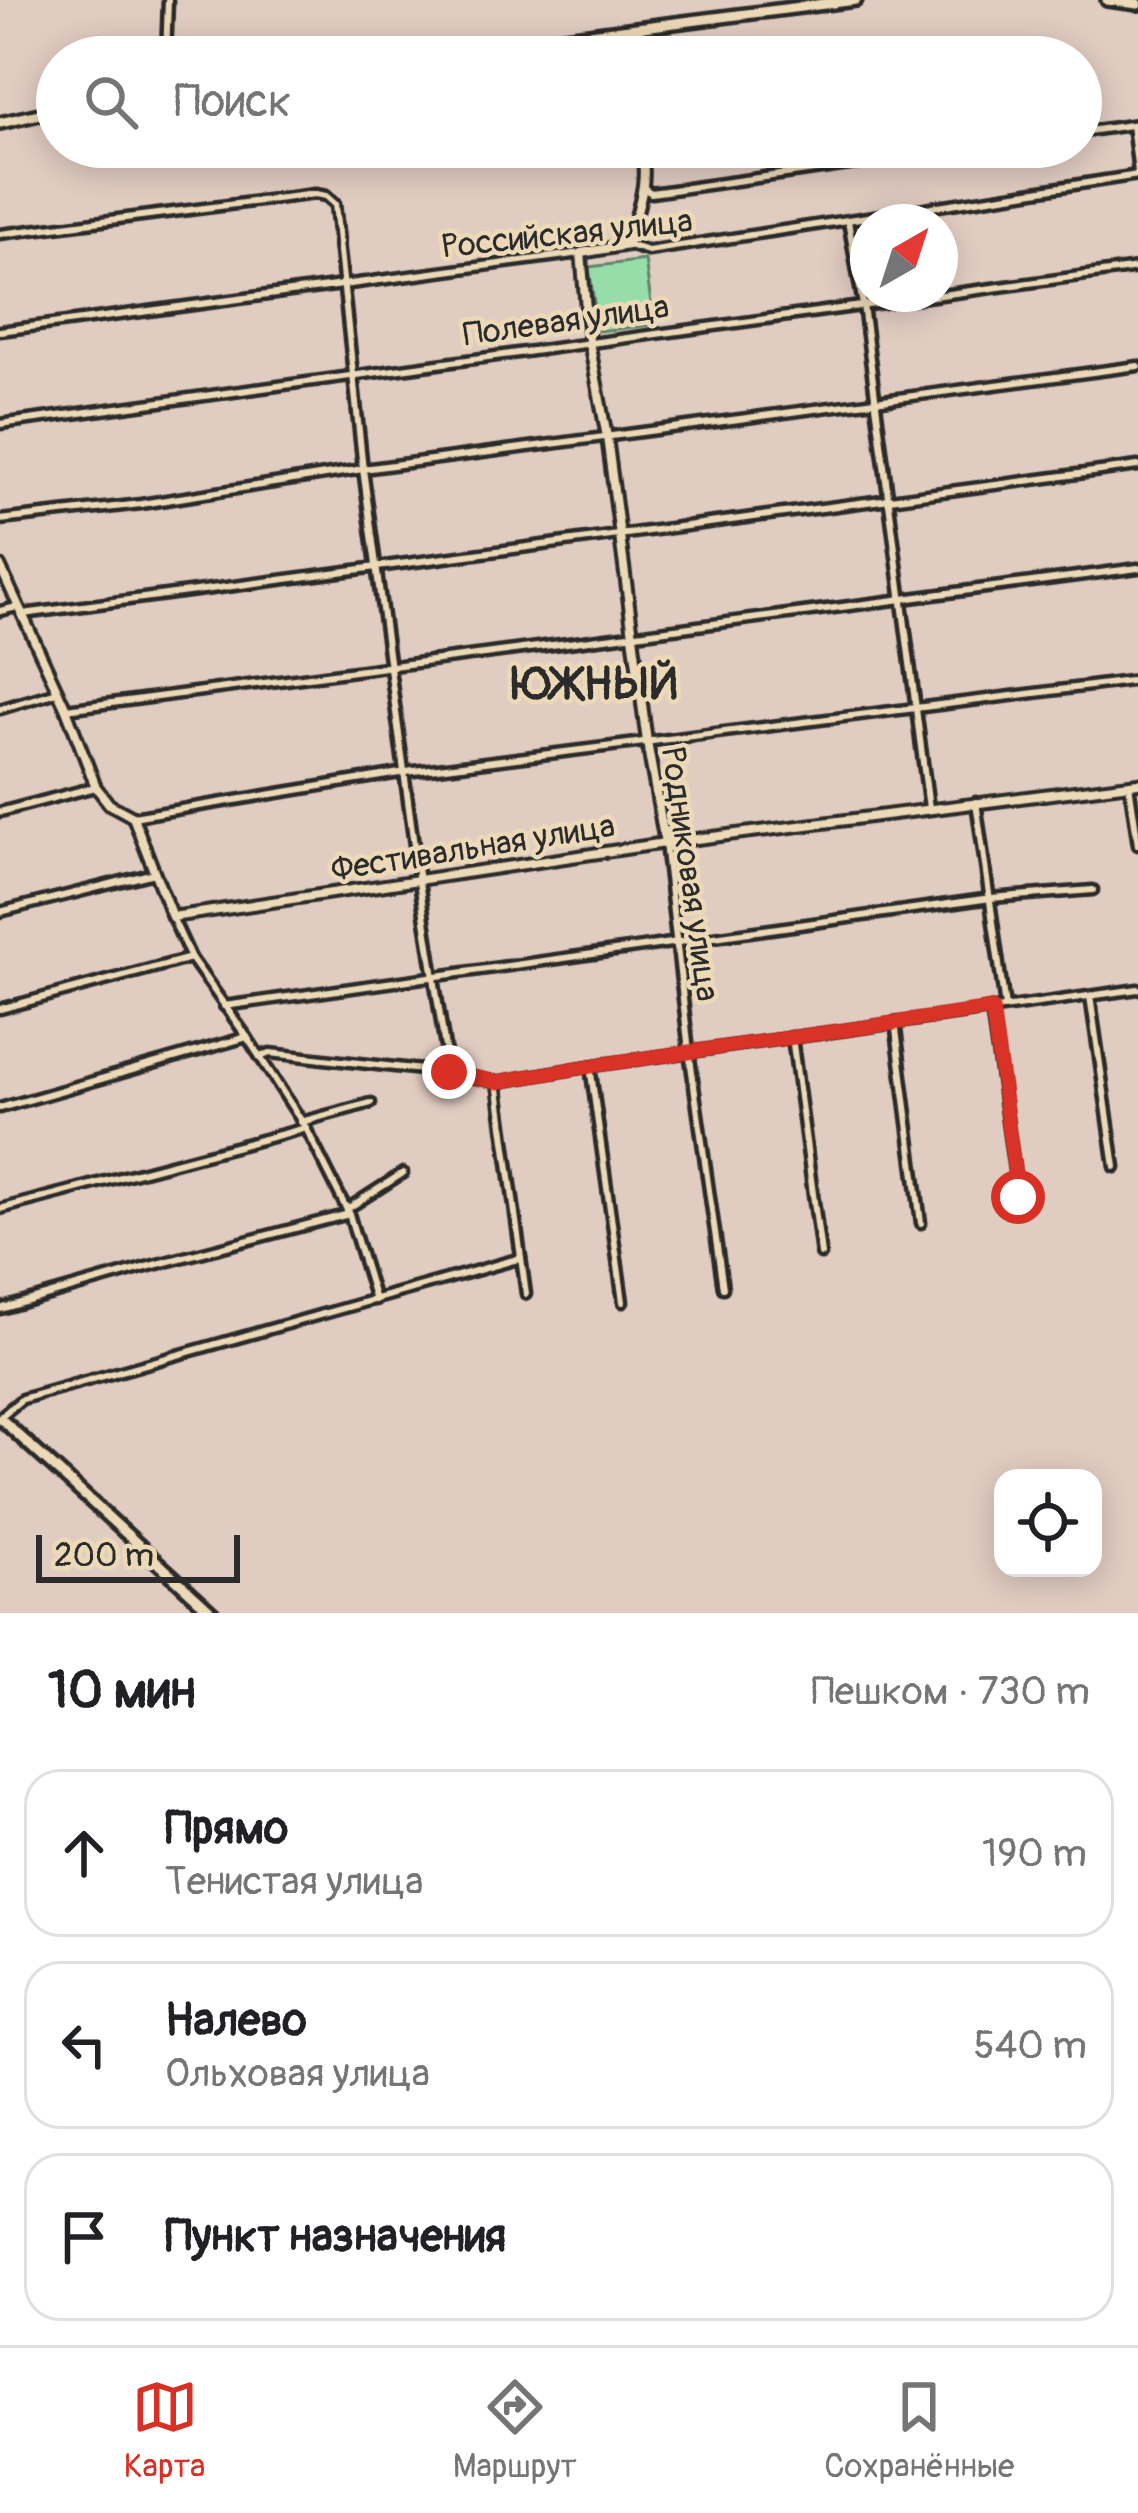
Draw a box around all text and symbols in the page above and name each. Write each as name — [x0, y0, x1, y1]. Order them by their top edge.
search box — [36, 36, 1102, 168]
icon: search — [78, 69, 144, 135]
text: Поиск — [174, 74, 291, 130]
street label: Российская улица — [439, 200, 695, 268]
north arrow — [850, 204, 958, 312]
street label: Полевая улица — [460, 286, 672, 356]
district label: ЮЖНЫЙ — [511, 657, 680, 713]
street label: Родниковая улица — [652, 744, 728, 1004]
street label: Фестивальная улица — [328, 805, 618, 891]
route end — [422, 1045, 476, 1099]
route start — [991, 1170, 1045, 1224]
map controls — [994, 1469, 1102, 1577]
button: locate — [994, 1469, 1102, 1577]
scale bar — [36, 1529, 240, 1582]
text: 200 m — [54, 1535, 154, 1576]
text: 10 мин — [48, 1659, 196, 1723]
text: Пешком · 730 m — [811, 1667, 1090, 1716]
text: Прямо — [165, 1801, 288, 1857]
icon: ahead — [51, 1820, 117, 1886]
text: 190 m — [982, 1829, 1087, 1878]
text: Тенистая улица — [165, 1857, 423, 1906]
text: Налево — [165, 1993, 307, 2049]
icon: left — [51, 2012, 117, 2078]
text: 540 m — [974, 2021, 1087, 2070]
text: Ольховая улица — [165, 2049, 430, 2098]
icon: arrive — [51, 2204, 117, 2270]
text: Пункт назначения — [165, 2209, 506, 2265]
tab: Карта — [124, 2374, 205, 2487]
tab: Маршрут — [453, 2374, 577, 2487]
tab: Сохранённые — [824, 2374, 1014, 2487]

